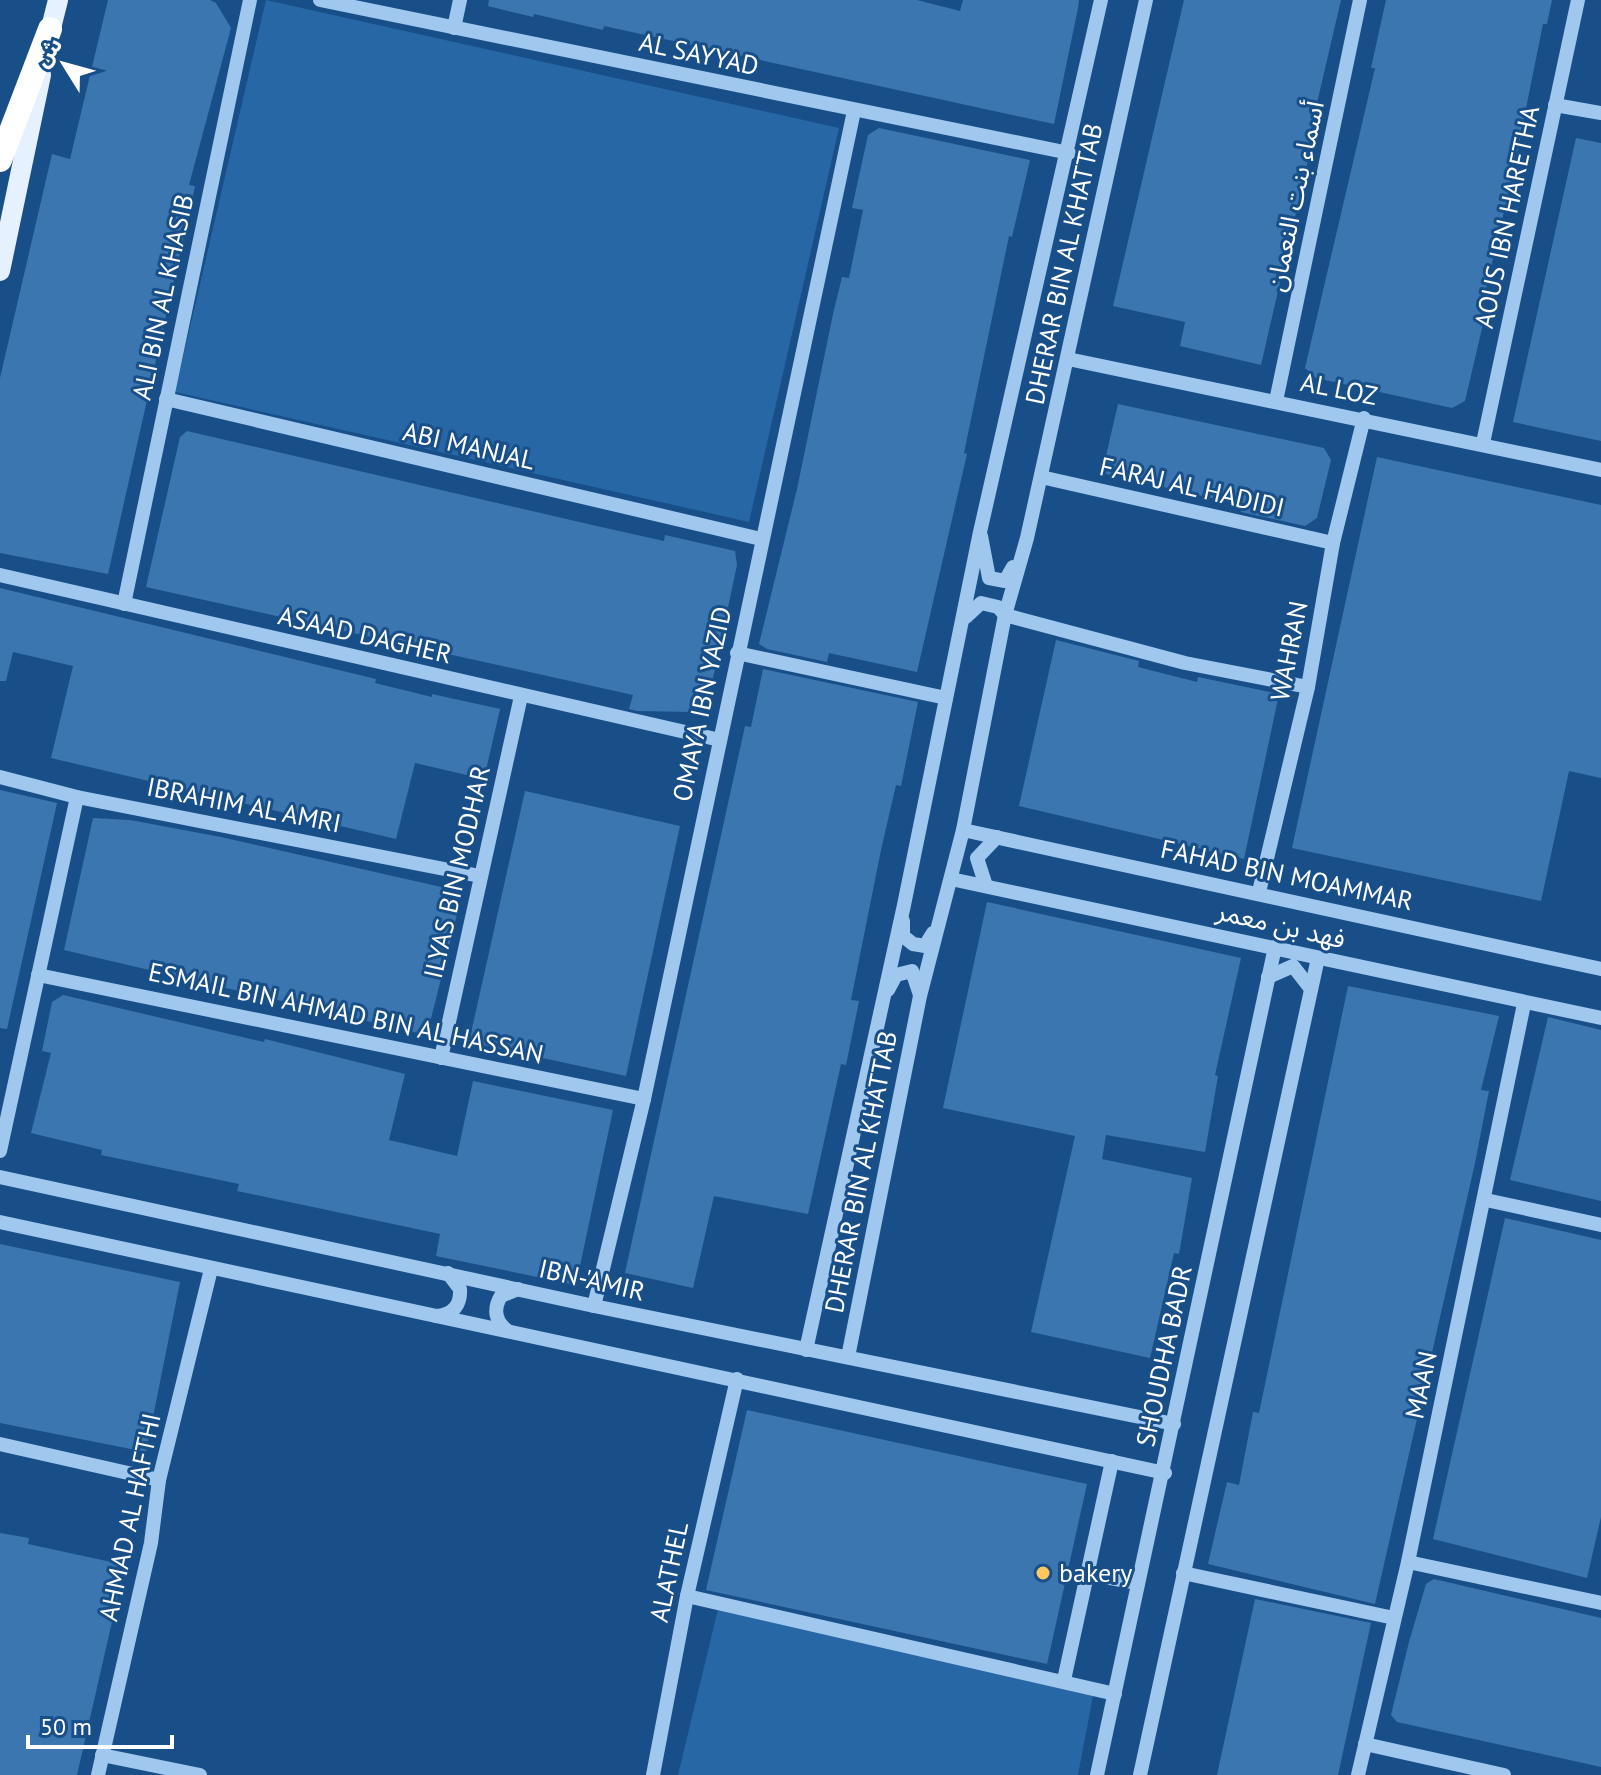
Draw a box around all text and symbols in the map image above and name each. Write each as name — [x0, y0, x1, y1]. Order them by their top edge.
north arrow — [24, 24, 104, 104]
street label: AL SAYYAD — [636, 25, 762, 82]
text: ش — [28, 32, 68, 72]
street label: أسماء بنت النعمان — [1258, 98, 1331, 294]
street label: AOUS IBN HARETHA — [1467, 103, 1546, 331]
street label: DHERAR BIN AL KHATTAB — [1018, 120, 1109, 407]
street label: ALI BIN AL KHASIB — [125, 191, 200, 403]
street label: AL LOZ — [1298, 365, 1380, 412]
street label: ABI MANJAL — [400, 414, 538, 477]
street label: FARAJ AL HADIDI — [1096, 449, 1288, 524]
street label: WAHRAN — [1263, 598, 1314, 704]
street label: ASAAD DAGHER — [275, 599, 455, 671]
street label: OMAYA IBN YAZID — [665, 603, 738, 804]
street label: ILYAS BIN MODHAR — [416, 762, 497, 982]
street label: IBRAHIM AL AMRI — [144, 770, 344, 839]
street label: FAHAD BIN MOAMMAR — [1158, 832, 1416, 917]
street label: فهد بن معمر — [1213, 893, 1349, 955]
street label: ESMAIL BIN AHMAD BIN AL HASSAN — [146, 954, 547, 1071]
street label: DHERAR BIN AL KHATTAB — [817, 1028, 904, 1316]
street label: IBN-'AMIR — [536, 1251, 648, 1308]
street label: SHOUDHA BADR — [1128, 1262, 1199, 1450]
street label: MAAN — [1397, 1348, 1444, 1422]
street label: AHMAD AL HAFTHI — [91, 1410, 168, 1624]
street label: ALATHEL — [642, 1519, 695, 1625]
place label: bakery — [1059, 1556, 1132, 1589]
marker: bakery — [1034, 1564, 1052, 1582]
scale bar — [28, 1699, 172, 1749]
text: 50 m — [40, 1711, 92, 1742]

